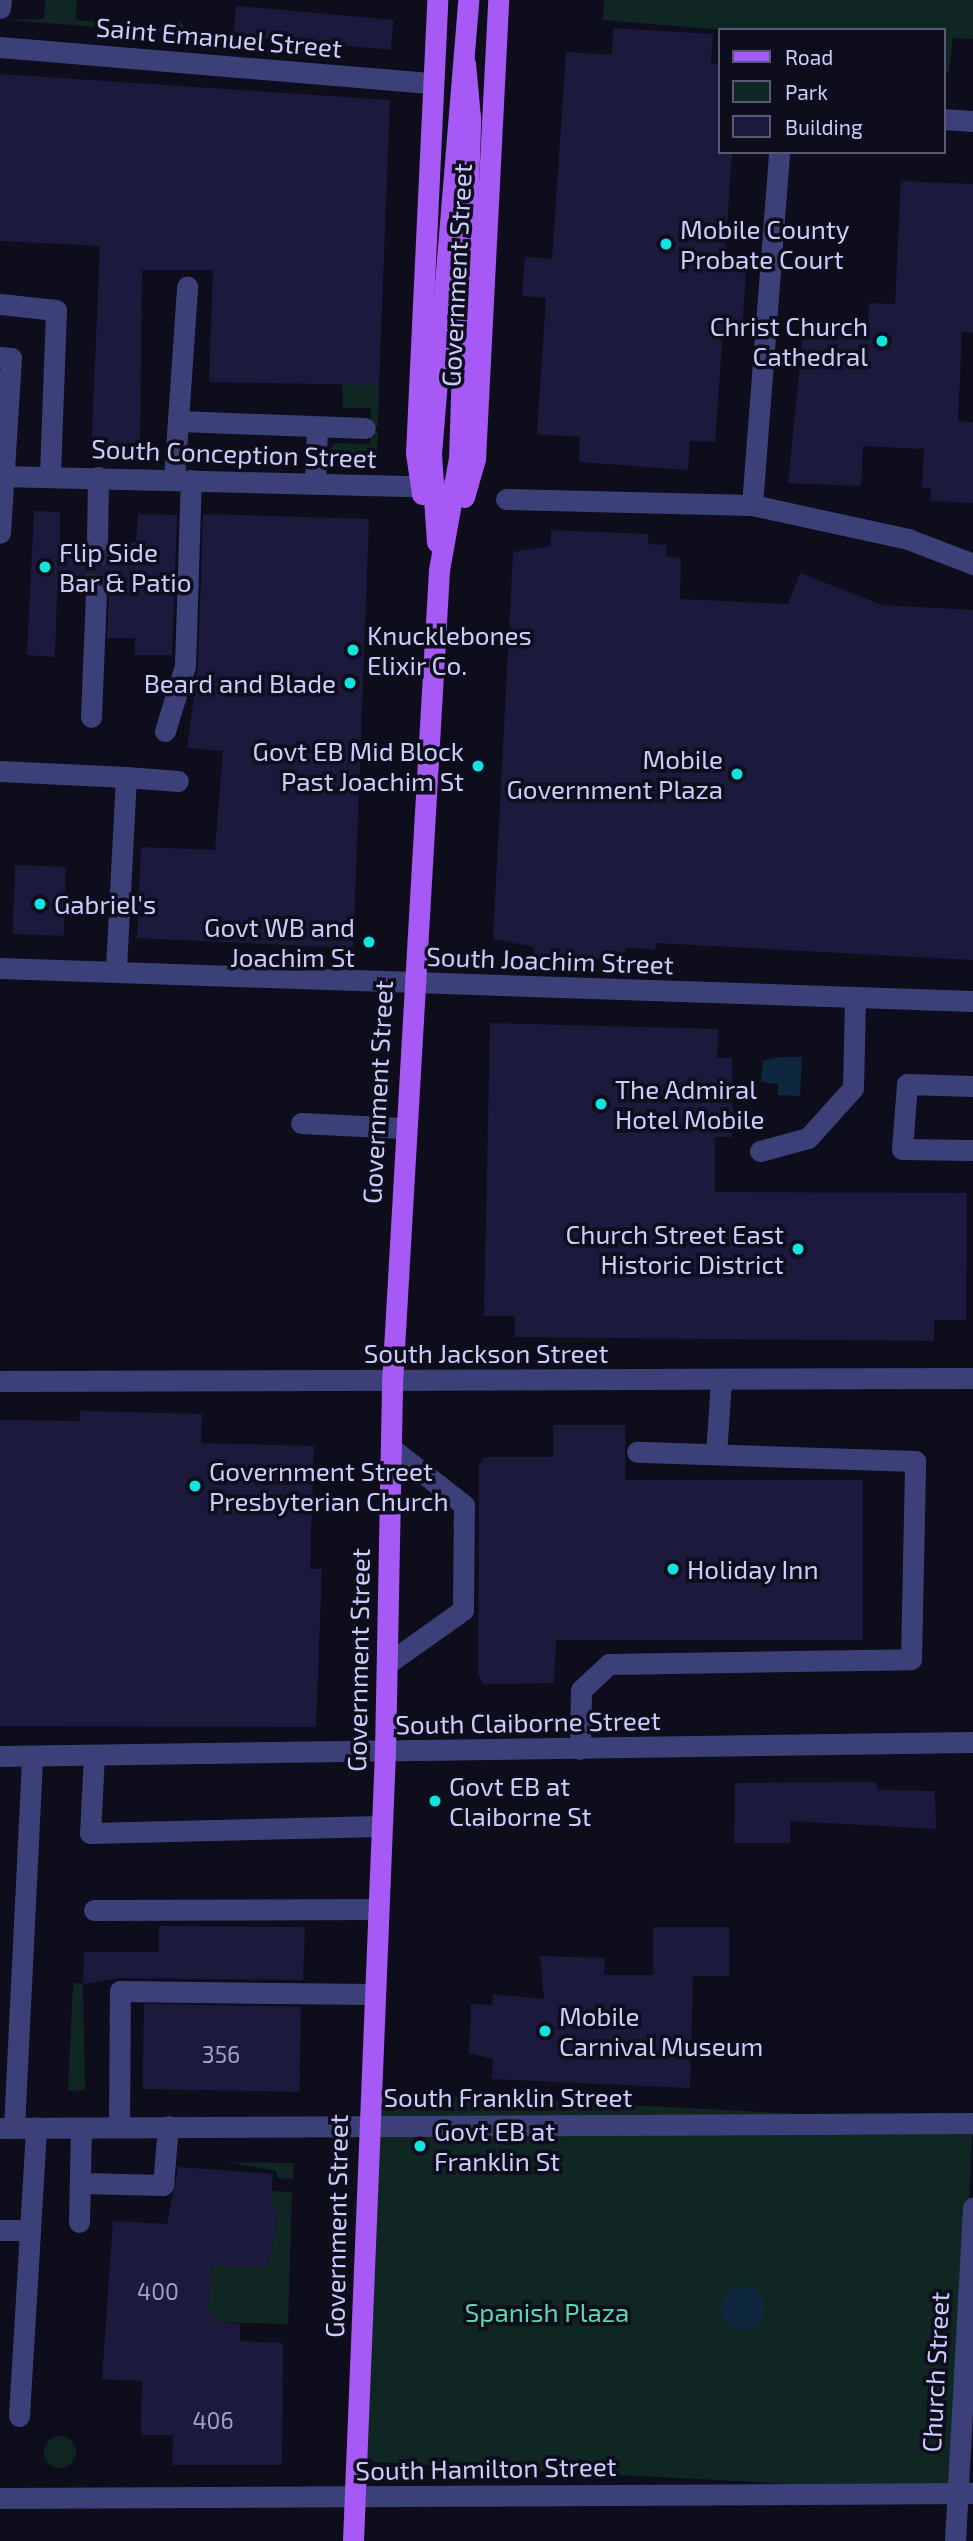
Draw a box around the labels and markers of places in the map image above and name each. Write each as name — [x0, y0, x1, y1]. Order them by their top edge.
place label: Mobile County Probate Court — [680, 213, 849, 274]
marker: Mobile County Probate Court — [658, 236, 674, 252]
place label: Christ Church Cathedral — [710, 310, 868, 372]
marker: Christ Church Cathedral — [874, 333, 890, 349]
place label: Flip Side Bar & Patio — [59, 536, 192, 598]
marker: Flip Side Bar & Patio — [37, 559, 53, 575]
place label: Knucklebones Elixir Co. — [367, 619, 532, 680]
marker: Knucklebones Elixir Co. — [345, 642, 361, 658]
place label: Beard and Blade — [144, 667, 336, 699]
marker: Beard and Blade — [342, 675, 358, 691]
place label: Govt EB Mid Block Past Joachim St — [253, 735, 464, 796]
place label: Mobile Government Plaza — [507, 743, 723, 804]
marker: Govt EB Mid Block Past Joachim St — [470, 758, 486, 774]
marker: Mobile Government Plaza — [729, 766, 745, 782]
place label: Gabriel's — [54, 888, 156, 920]
marker: Gabriel's — [32, 896, 48, 912]
place label: Govt WB and Joachim St — [204, 911, 355, 972]
marker: Govt WB and Joachim St — [361, 934, 377, 950]
place label: The Admiral Hotel Mobile — [615, 1073, 765, 1134]
marker: The Admiral Hotel Mobile — [593, 1096, 609, 1112]
place label: Church Street East Historic District — [566, 1218, 784, 1280]
marker: Church Street East Historic District — [790, 1241, 806, 1257]
place label: Government Street Presbyterian Church — [209, 1455, 449, 1516]
marker: Government Street Presbyterian Church — [187, 1478, 203, 1494]
place label: Holiday Inn — [687, 1553, 819, 1585]
marker: Holiday Inn — [665, 1561, 681, 1577]
place label: Govt EB at Claiborne St — [449, 1770, 591, 1831]
marker: Govt EB at Claiborne St — [427, 1793, 443, 1809]
place label: Mobile Carnival Museum — [559, 2000, 764, 2062]
marker: Mobile Carnival Museum — [537, 2023, 553, 2039]
place label: Govt EB at Franklin St — [434, 2115, 560, 2176]
marker: Govt EB at Franklin St — [412, 2138, 428, 2154]

